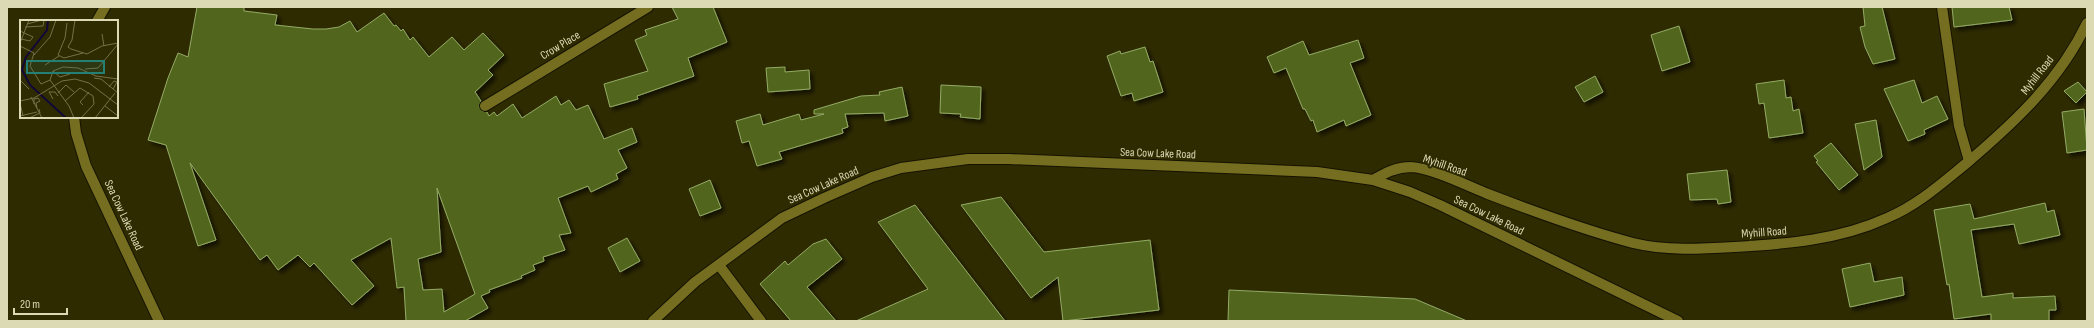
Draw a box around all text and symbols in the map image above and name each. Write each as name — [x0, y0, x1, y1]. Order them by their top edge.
inset map — [20, 20, 118, 118]
street label: Crow Place — [537, 28, 583, 63]
street label: Myhill Road — [2017, 53, 2057, 98]
street label: Sea Cow Lake Road — [1120, 145, 1196, 162]
street label: Myhill Road — [1421, 151, 1469, 180]
street label: Sea Cow Lake Road — [785, 163, 861, 208]
street label: Sea Cow Lake Road — [101, 178, 146, 253]
street label: Sea Cow Lake Road — [1451, 192, 1526, 239]
street label: Myhill Road — [1741, 223, 1787, 242]
scale bar — [14, 290, 67, 316]
text: 20 m — [20, 297, 40, 312]

